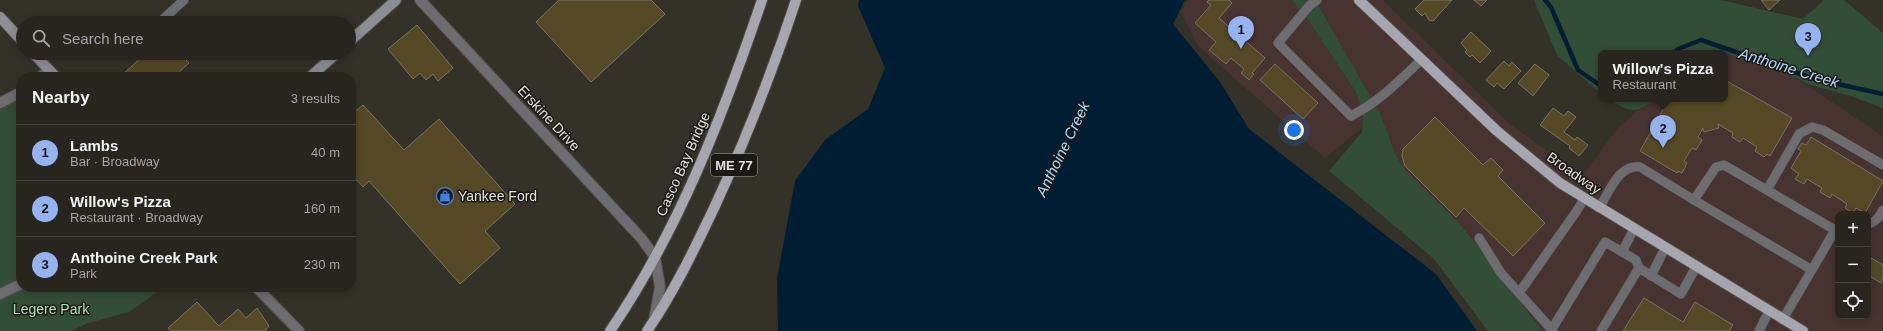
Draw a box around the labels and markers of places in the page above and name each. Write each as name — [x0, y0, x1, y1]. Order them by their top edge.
pin: 1 — [1228, 16, 1254, 49]
pin: 3 — [1795, 23, 1821, 56]
pin: 2 — [1650, 115, 1676, 148]
shop icon: Yankee Ford — [435, 186, 455, 206]
place label: Yankee Ford — [458, 188, 537, 204]

